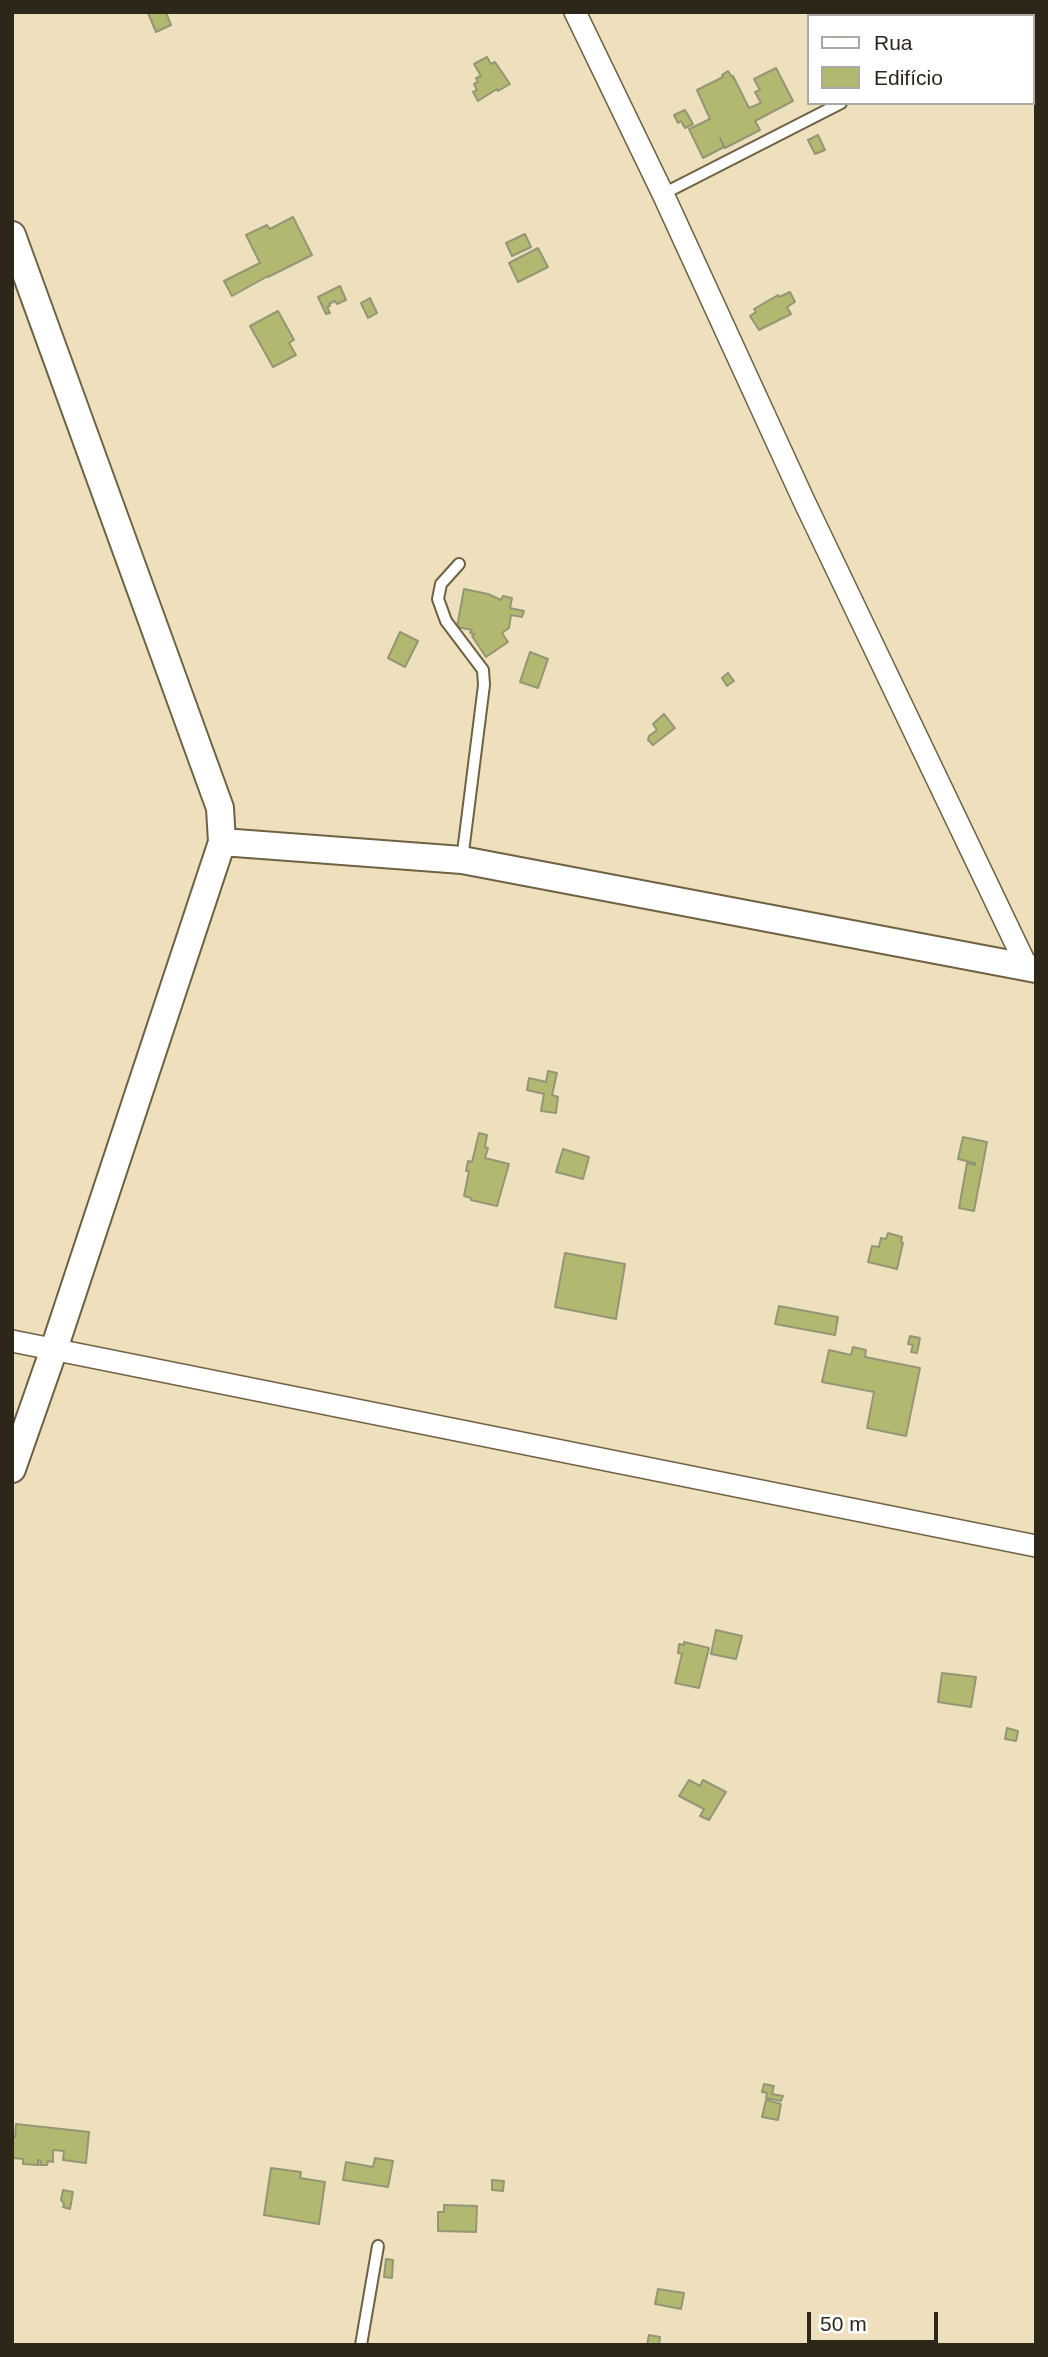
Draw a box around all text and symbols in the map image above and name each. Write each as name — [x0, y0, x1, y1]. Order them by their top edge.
legend — [806, 14, 1034, 105]
text: Rua — [874, 31, 913, 54]
text: Edifício — [874, 66, 943, 89]
scale bar — [810, 2298, 941, 2342]
text: 50 m — [820, 2312, 867, 2335]

